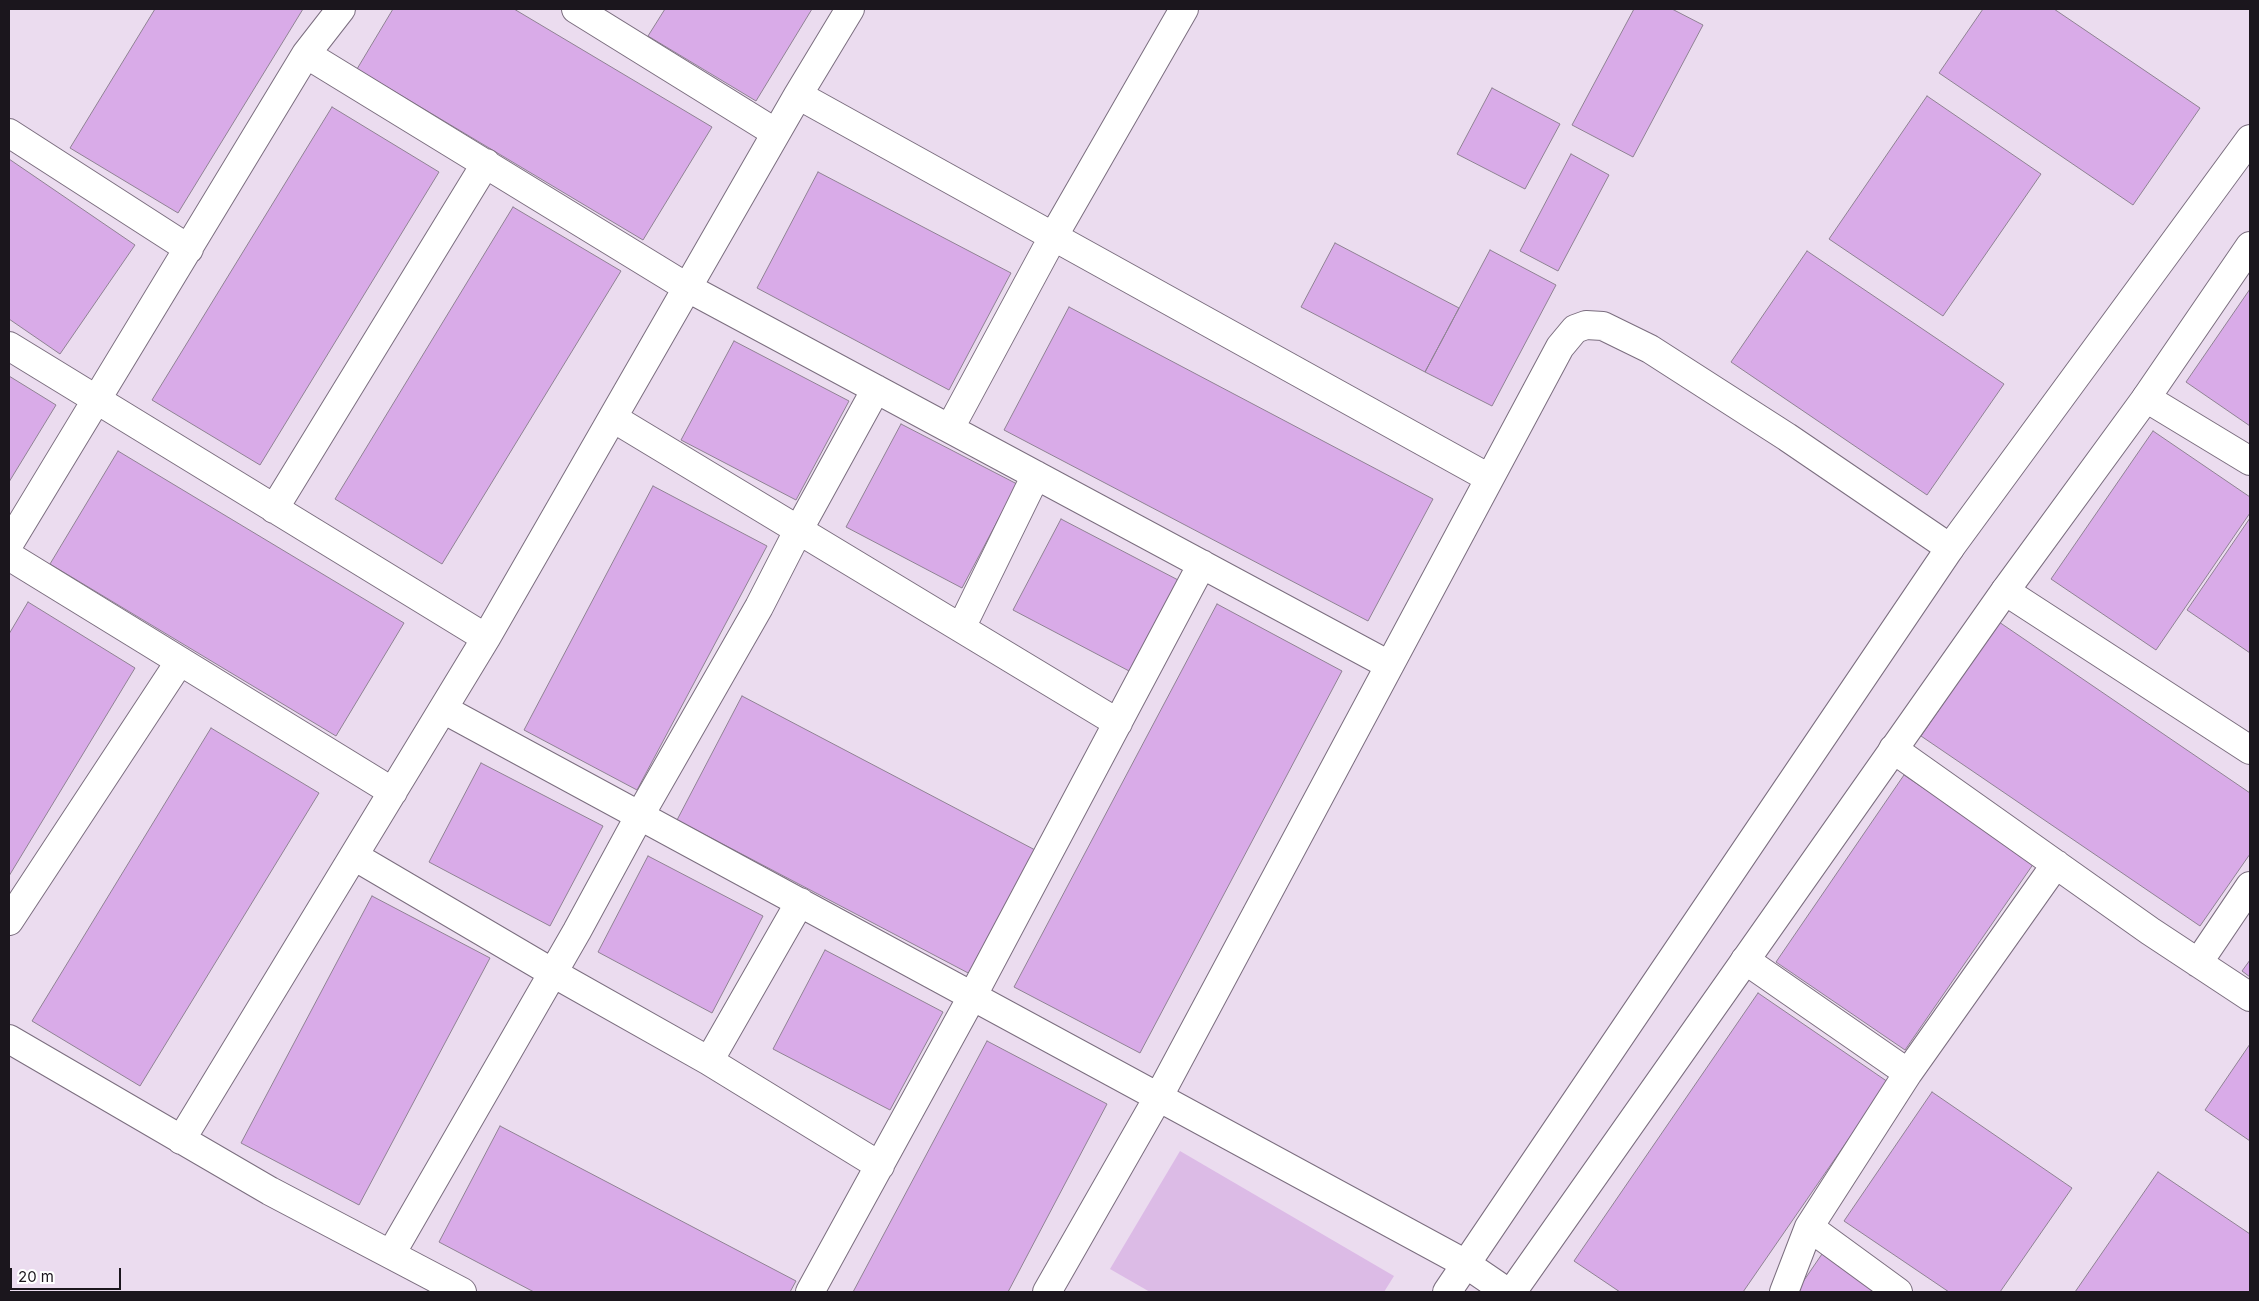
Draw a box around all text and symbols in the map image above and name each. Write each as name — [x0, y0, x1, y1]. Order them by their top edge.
scale bar — [12, 1258, 124, 1290]
text: 20 m — [18, 1267, 54, 1286]

